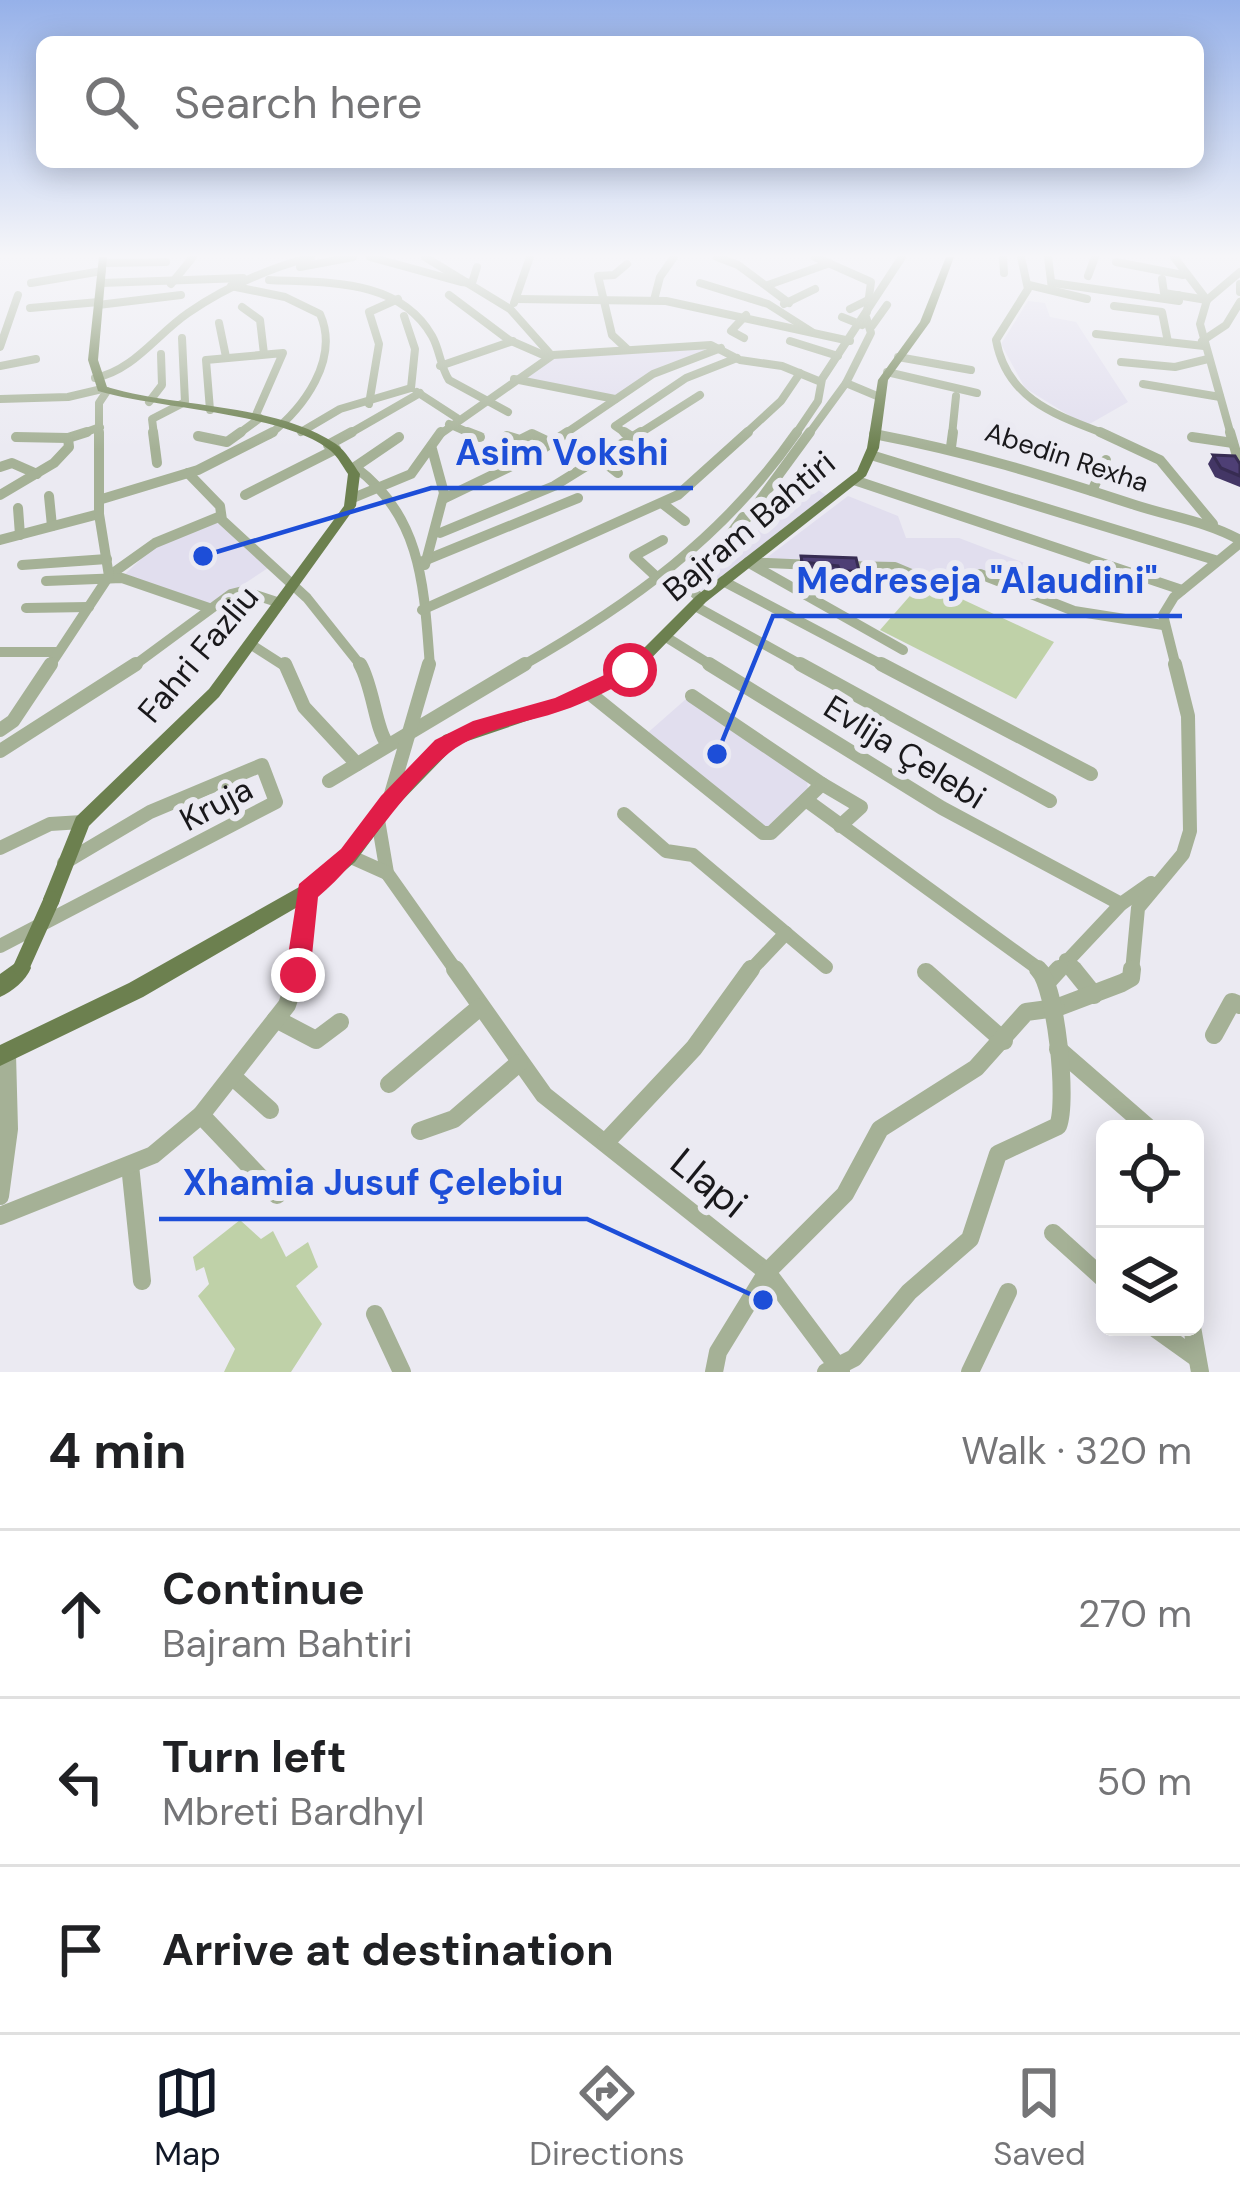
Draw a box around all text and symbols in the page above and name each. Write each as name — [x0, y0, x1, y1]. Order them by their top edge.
search box — [36, 36, 1204, 168]
icon: search — [78, 69, 144, 135]
text: Search here — [174, 73, 422, 132]
street label: Abedin Rexha — [981, 414, 1153, 500]
callout: Asim Vokshi — [431, 416, 693, 488]
text: Asim Vokshi — [455, 429, 669, 476]
street label: Bajram Bahtiri — [654, 441, 844, 611]
callout: Medreseja "Alaudini" — [773, 544, 1182, 616]
text: Medreseja "Alaudini" — [796, 557, 1158, 604]
street label: Fahri Fazliu — [128, 577, 268, 731]
route start — [603, 643, 657, 697]
street label: Evlija Çelebi — [816, 685, 994, 819]
street label: Kruja — [172, 767, 260, 841]
route end — [271, 948, 325, 1002]
map controls — [1096, 1120, 1204, 1336]
button: locate — [1096, 1120, 1204, 1228]
street label: Llapi — [660, 1137, 758, 1229]
callout: Xhamia Jusuf Çelebiu — [159, 1147, 587, 1219]
text: Xhamia Jusuf Çelebiu — [183, 1159, 563, 1206]
button: layers — [1096, 1228, 1204, 1336]
text: 4 min — [48, 1417, 187, 1484]
text: Walk · 320 m — [961, 1425, 1192, 1476]
text: Continue — [162, 1559, 365, 1618]
icon: ahead — [48, 1581, 114, 1647]
text: 270 m — [1078, 1588, 1192, 1639]
text: Bajram Bahtiri — [162, 1618, 413, 1669]
text: Turn left — [162, 1727, 346, 1786]
icon: left — [48, 1749, 114, 1815]
text: 50 m — [1096, 1756, 1192, 1807]
text: Mbreti Bardhyl — [162, 1786, 425, 1837]
icon: arrive — [48, 1917, 114, 1983]
text: Arrive at destination — [162, 1920, 614, 1979]
tab: Map — [154, 2060, 221, 2175]
tab: Directions — [529, 2060, 685, 2175]
tab: Saved — [993, 2060, 1086, 2175]

